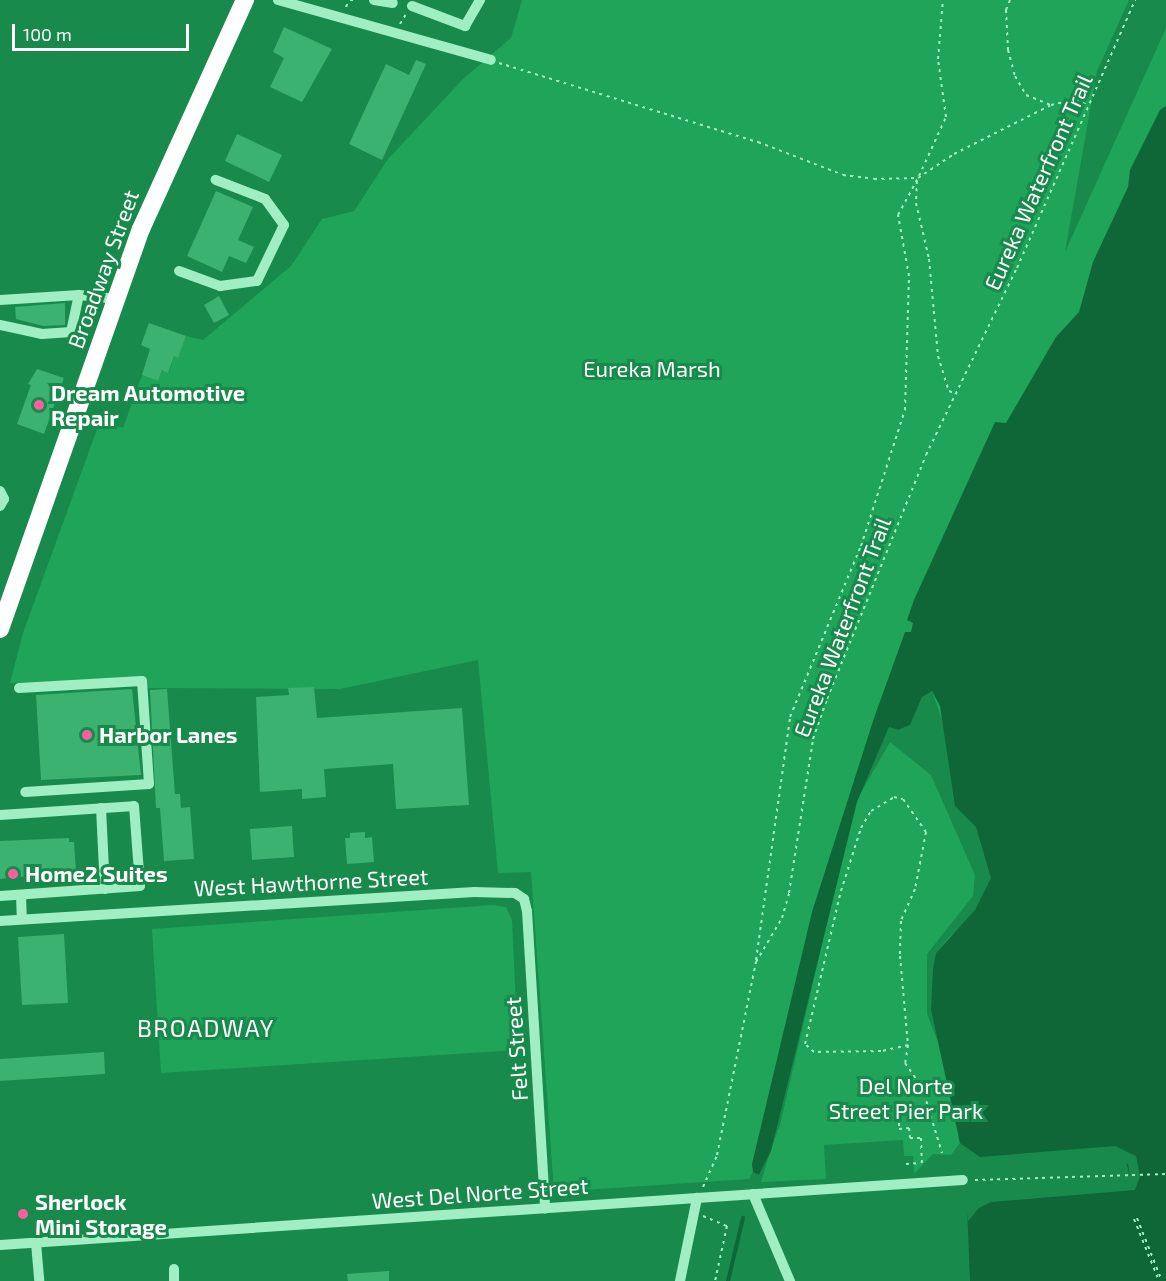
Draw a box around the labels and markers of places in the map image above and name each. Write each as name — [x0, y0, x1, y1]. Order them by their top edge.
place label: Dream Automotive Repair — [51, 379, 246, 430]
marker: Dream Automotive Repair — [32, 398, 46, 412]
place label: Harbor Lanes — [99, 722, 238, 748]
marker: Harbor Lanes — [80, 728, 94, 742]
place label: Home2 Suites — [25, 861, 168, 887]
marker: Home2 Suites — [6, 867, 20, 881]
place label: Sherlock Mini Storage — [35, 1188, 167, 1240]
marker: Sherlock Mini Storage — [16, 1207, 30, 1221]

